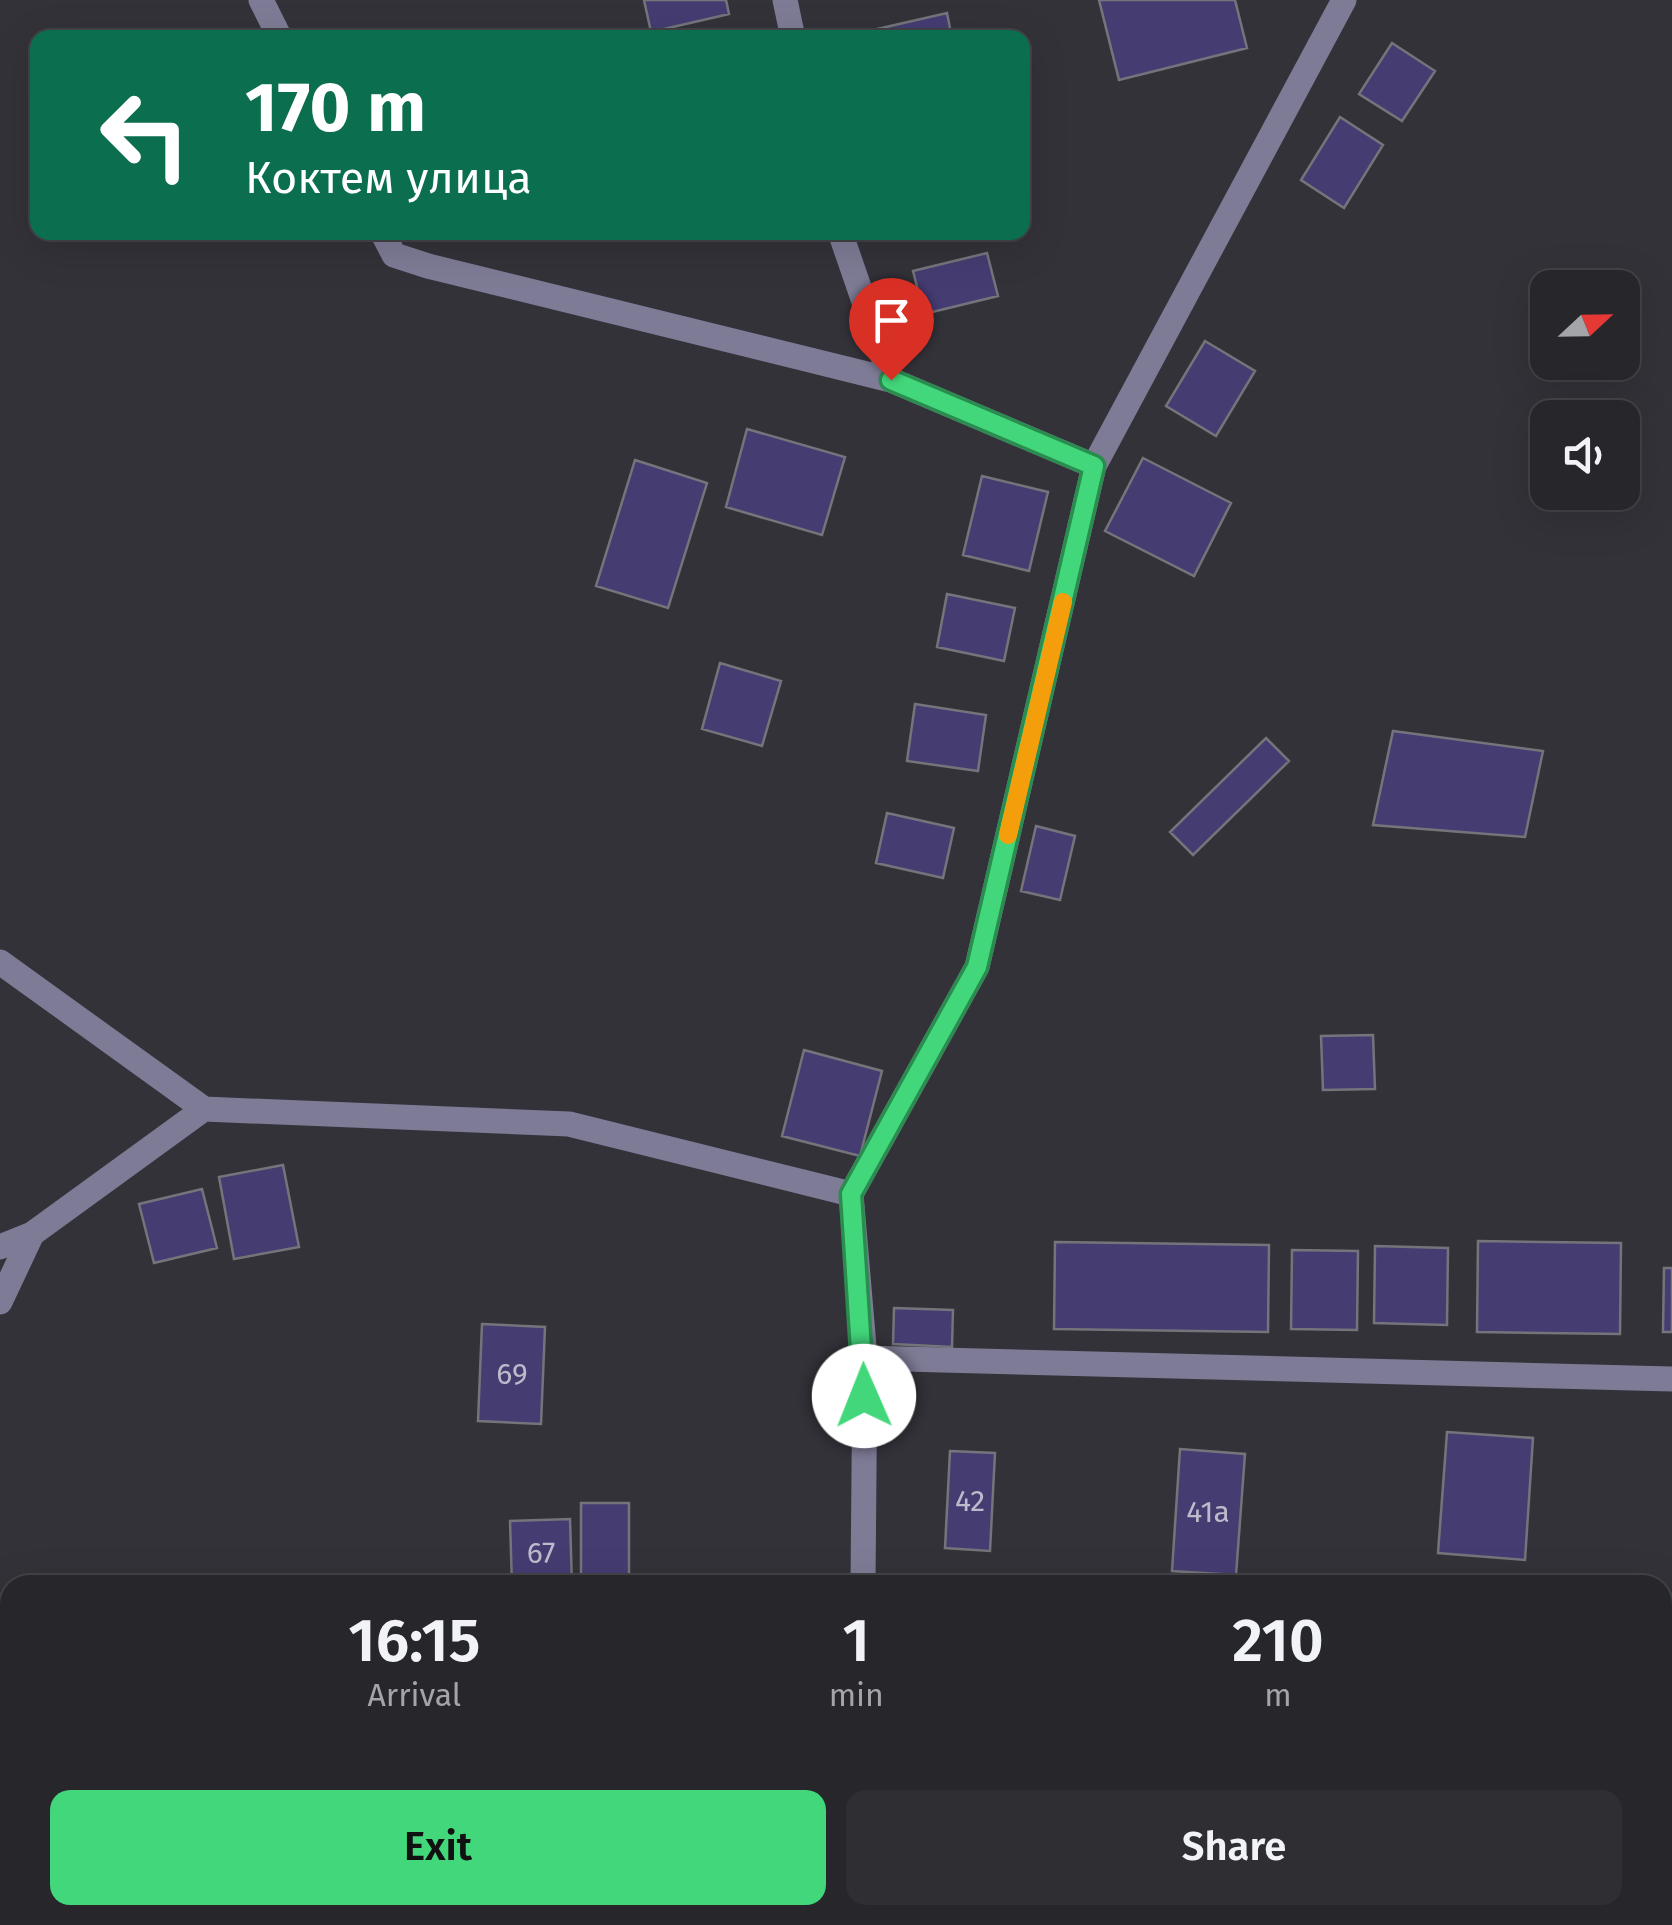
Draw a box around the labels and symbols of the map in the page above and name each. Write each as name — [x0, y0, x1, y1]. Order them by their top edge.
north arrow — [1530, 270, 1640, 380]
pin — [849, 278, 934, 381]
position arrow — [812, 1344, 916, 1448]
house number: 69 — [496, 1356, 528, 1392]
house number: 42 — [955, 1483, 985, 1519]
house number: 41а — [1186, 1494, 1230, 1530]
house number: 67 — [527, 1535, 555, 1571]

